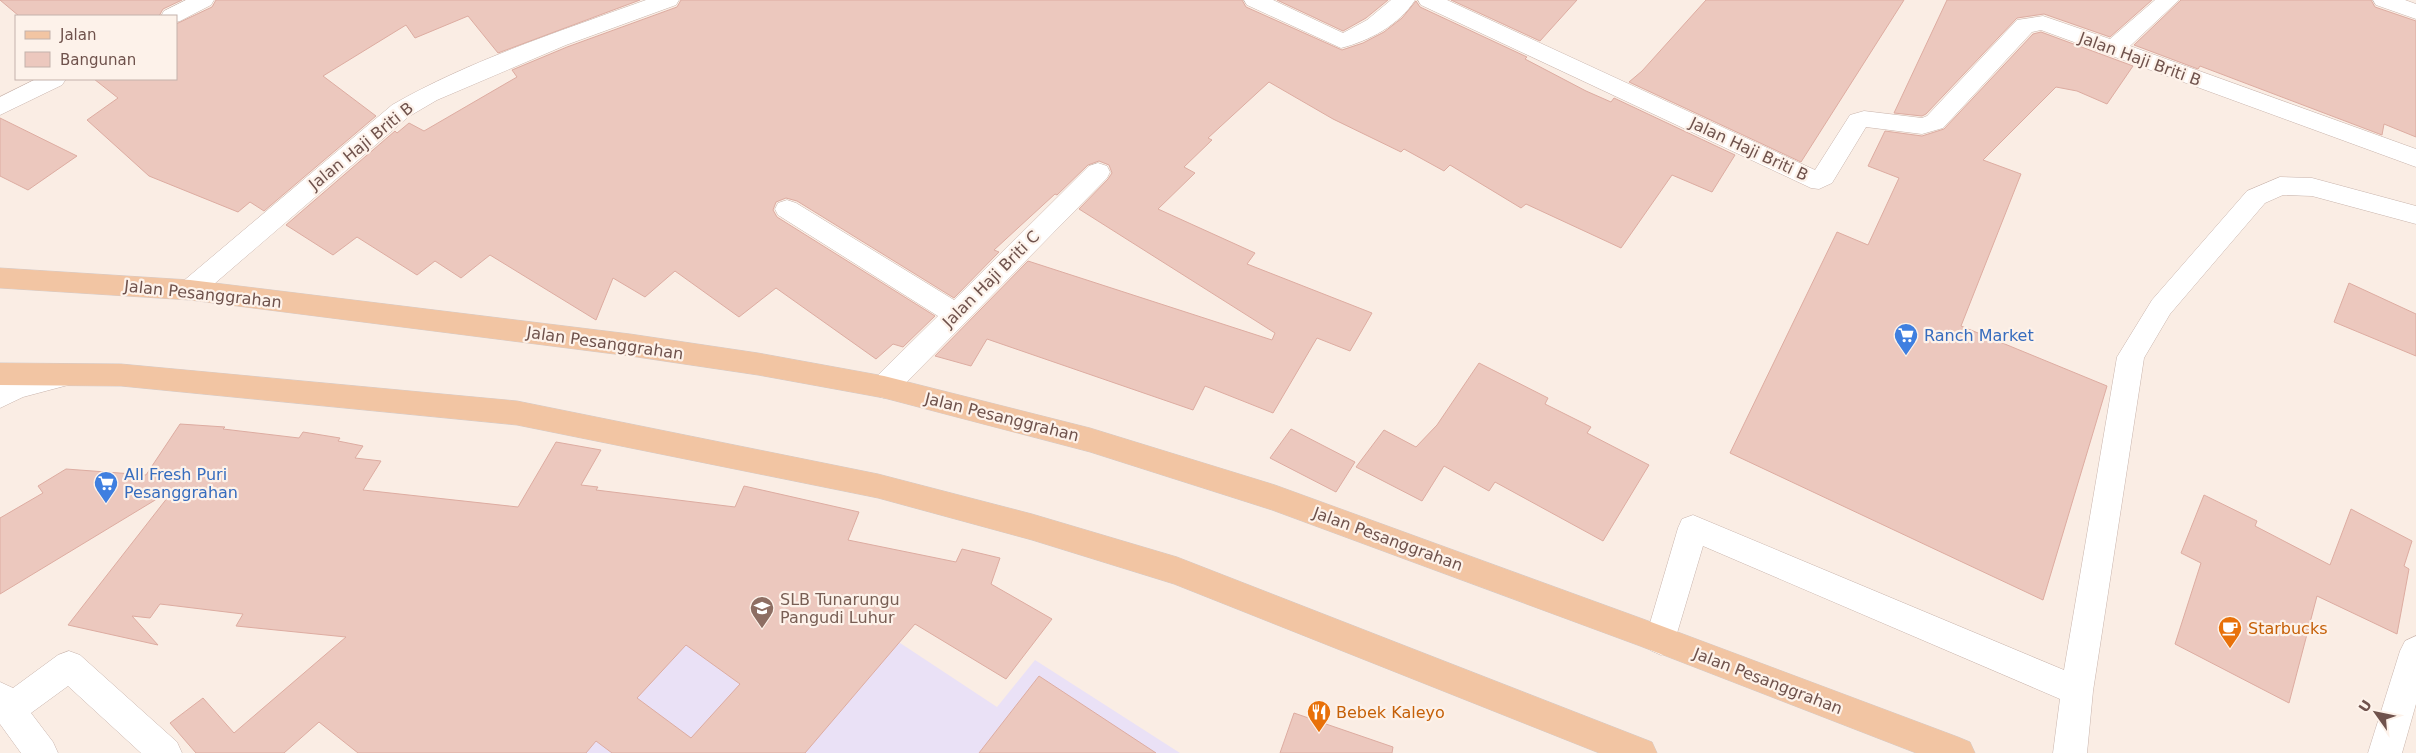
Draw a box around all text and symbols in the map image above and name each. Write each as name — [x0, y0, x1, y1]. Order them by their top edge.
legend — [15, 15, 178, 80]
text: Jalan — [59, 26, 96, 44]
street label: Jalan Haji Briti B — [2075, 28, 2204, 90]
text: Bangunan — [60, 51, 136, 69]
street label: Jalan Haji Briti B — [304, 98, 417, 194]
street label: Jalan Haji Briti B — [1686, 113, 1811, 185]
street label: Jalan Haji Briti C — [938, 227, 1043, 332]
street label: Jalan Pesanggrahan — [122, 276, 283, 312]
street label: Jalan Pesanggrahan — [524, 322, 685, 363]
supermarket icon: Ranch Market — [1893, 322, 1919, 356]
place label: Ranch Market — [1924, 326, 2034, 345]
street label: Jalan Pesanggrahan — [922, 388, 1081, 445]
place label: All Fresh Puri Pesanggrahan — [124, 465, 238, 502]
supermarket icon: All Fresh Puri Pesanggrahan — [93, 470, 119, 504]
street label: Jalan Pesanggrahan — [1310, 503, 1465, 575]
place label: SLB Tunarungu Pangudi Luhur — [780, 590, 900, 627]
school or university icon: SLB Tunarungu Pangudi Luhur — [749, 595, 775, 629]
cafe icon: Starbucks — [2217, 615, 2243, 649]
place label: Starbucks — [2248, 619, 2328, 638]
street label: Jalan Pesanggrahan — [1690, 643, 1845, 718]
north arrow — [2351, 688, 2401, 738]
text: U — [2355, 697, 2375, 715]
restaurant icon: Bebek Kaleyo — [1306, 699, 1332, 733]
place label: Bebek Kaleyo — [1336, 703, 1445, 722]

